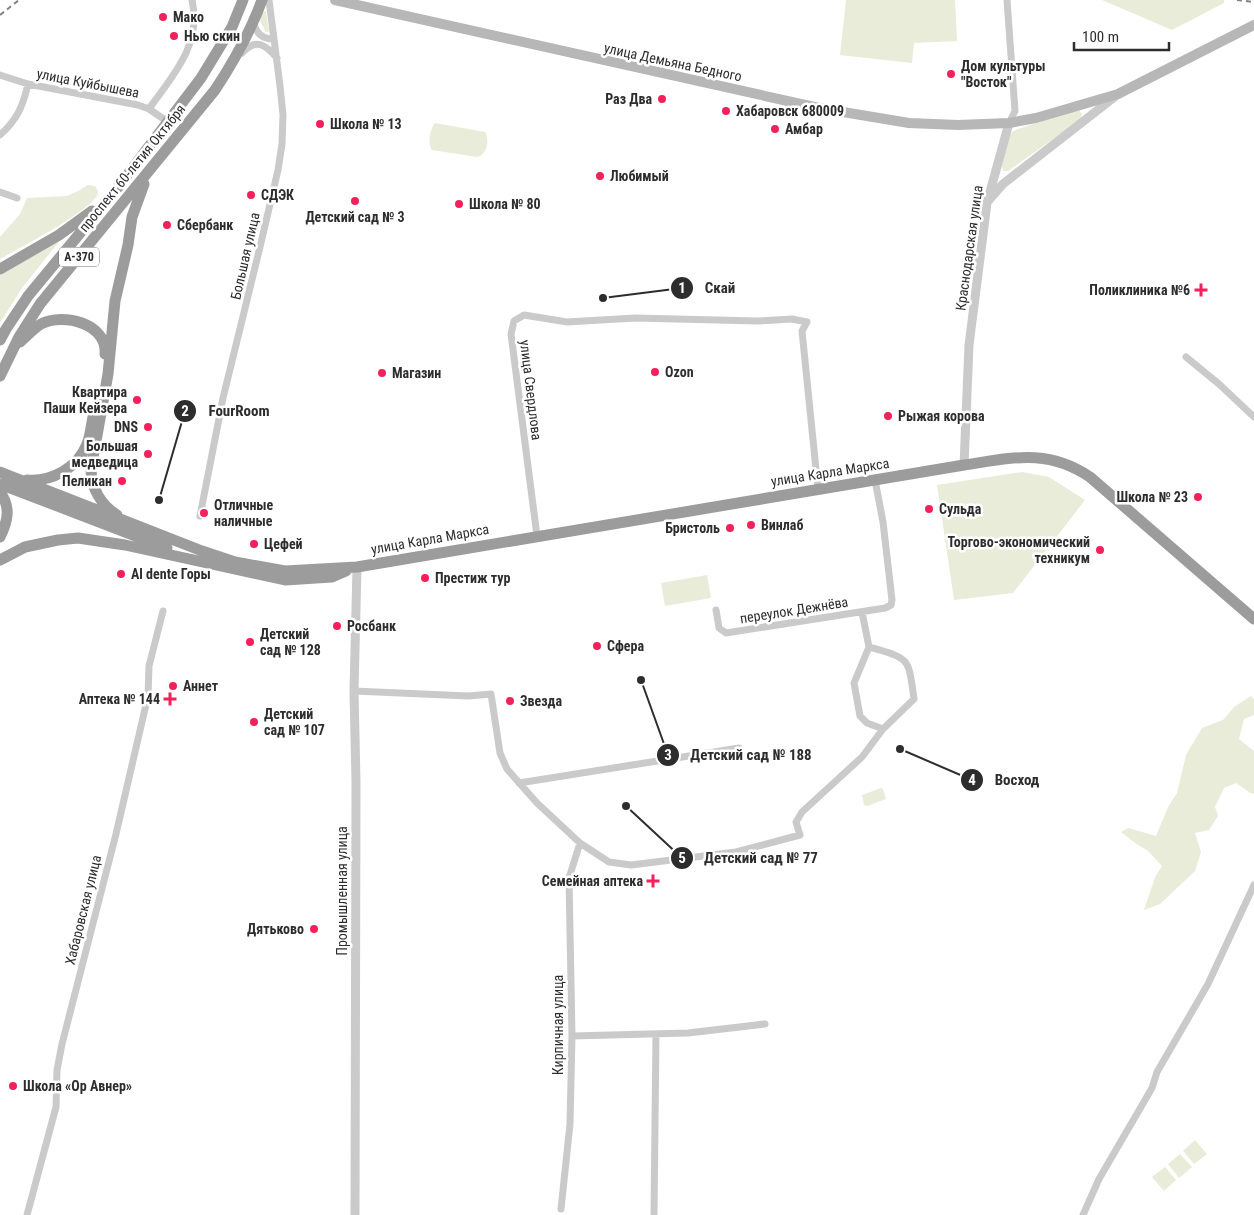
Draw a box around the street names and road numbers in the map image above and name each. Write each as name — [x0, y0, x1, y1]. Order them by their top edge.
street label: улица Демьяна Бедного — [603, 40, 743, 84]
street label: улица Куйбышева — [35, 65, 141, 101]
street label: проспект 60-летия Октября — [76, 101, 188, 235]
street label: Краснодарская улица — [952, 184, 986, 312]
street label: Большая улица — [227, 211, 263, 301]
road number: А-370 — [59, 248, 99, 266]
street label: улица Свердлова — [517, 339, 545, 441]
street label: улица Карла Маркса — [770, 455, 890, 489]
street label: улица Карла Маркса — [370, 521, 490, 557]
street label: переулок Дежнёва — [739, 594, 849, 626]
street label: Промышленная улица — [334, 826, 350, 956]
street label: Хабаровская улица — [62, 853, 104, 967]
street label: Кирпичная улица — [550, 975, 566, 1075]

